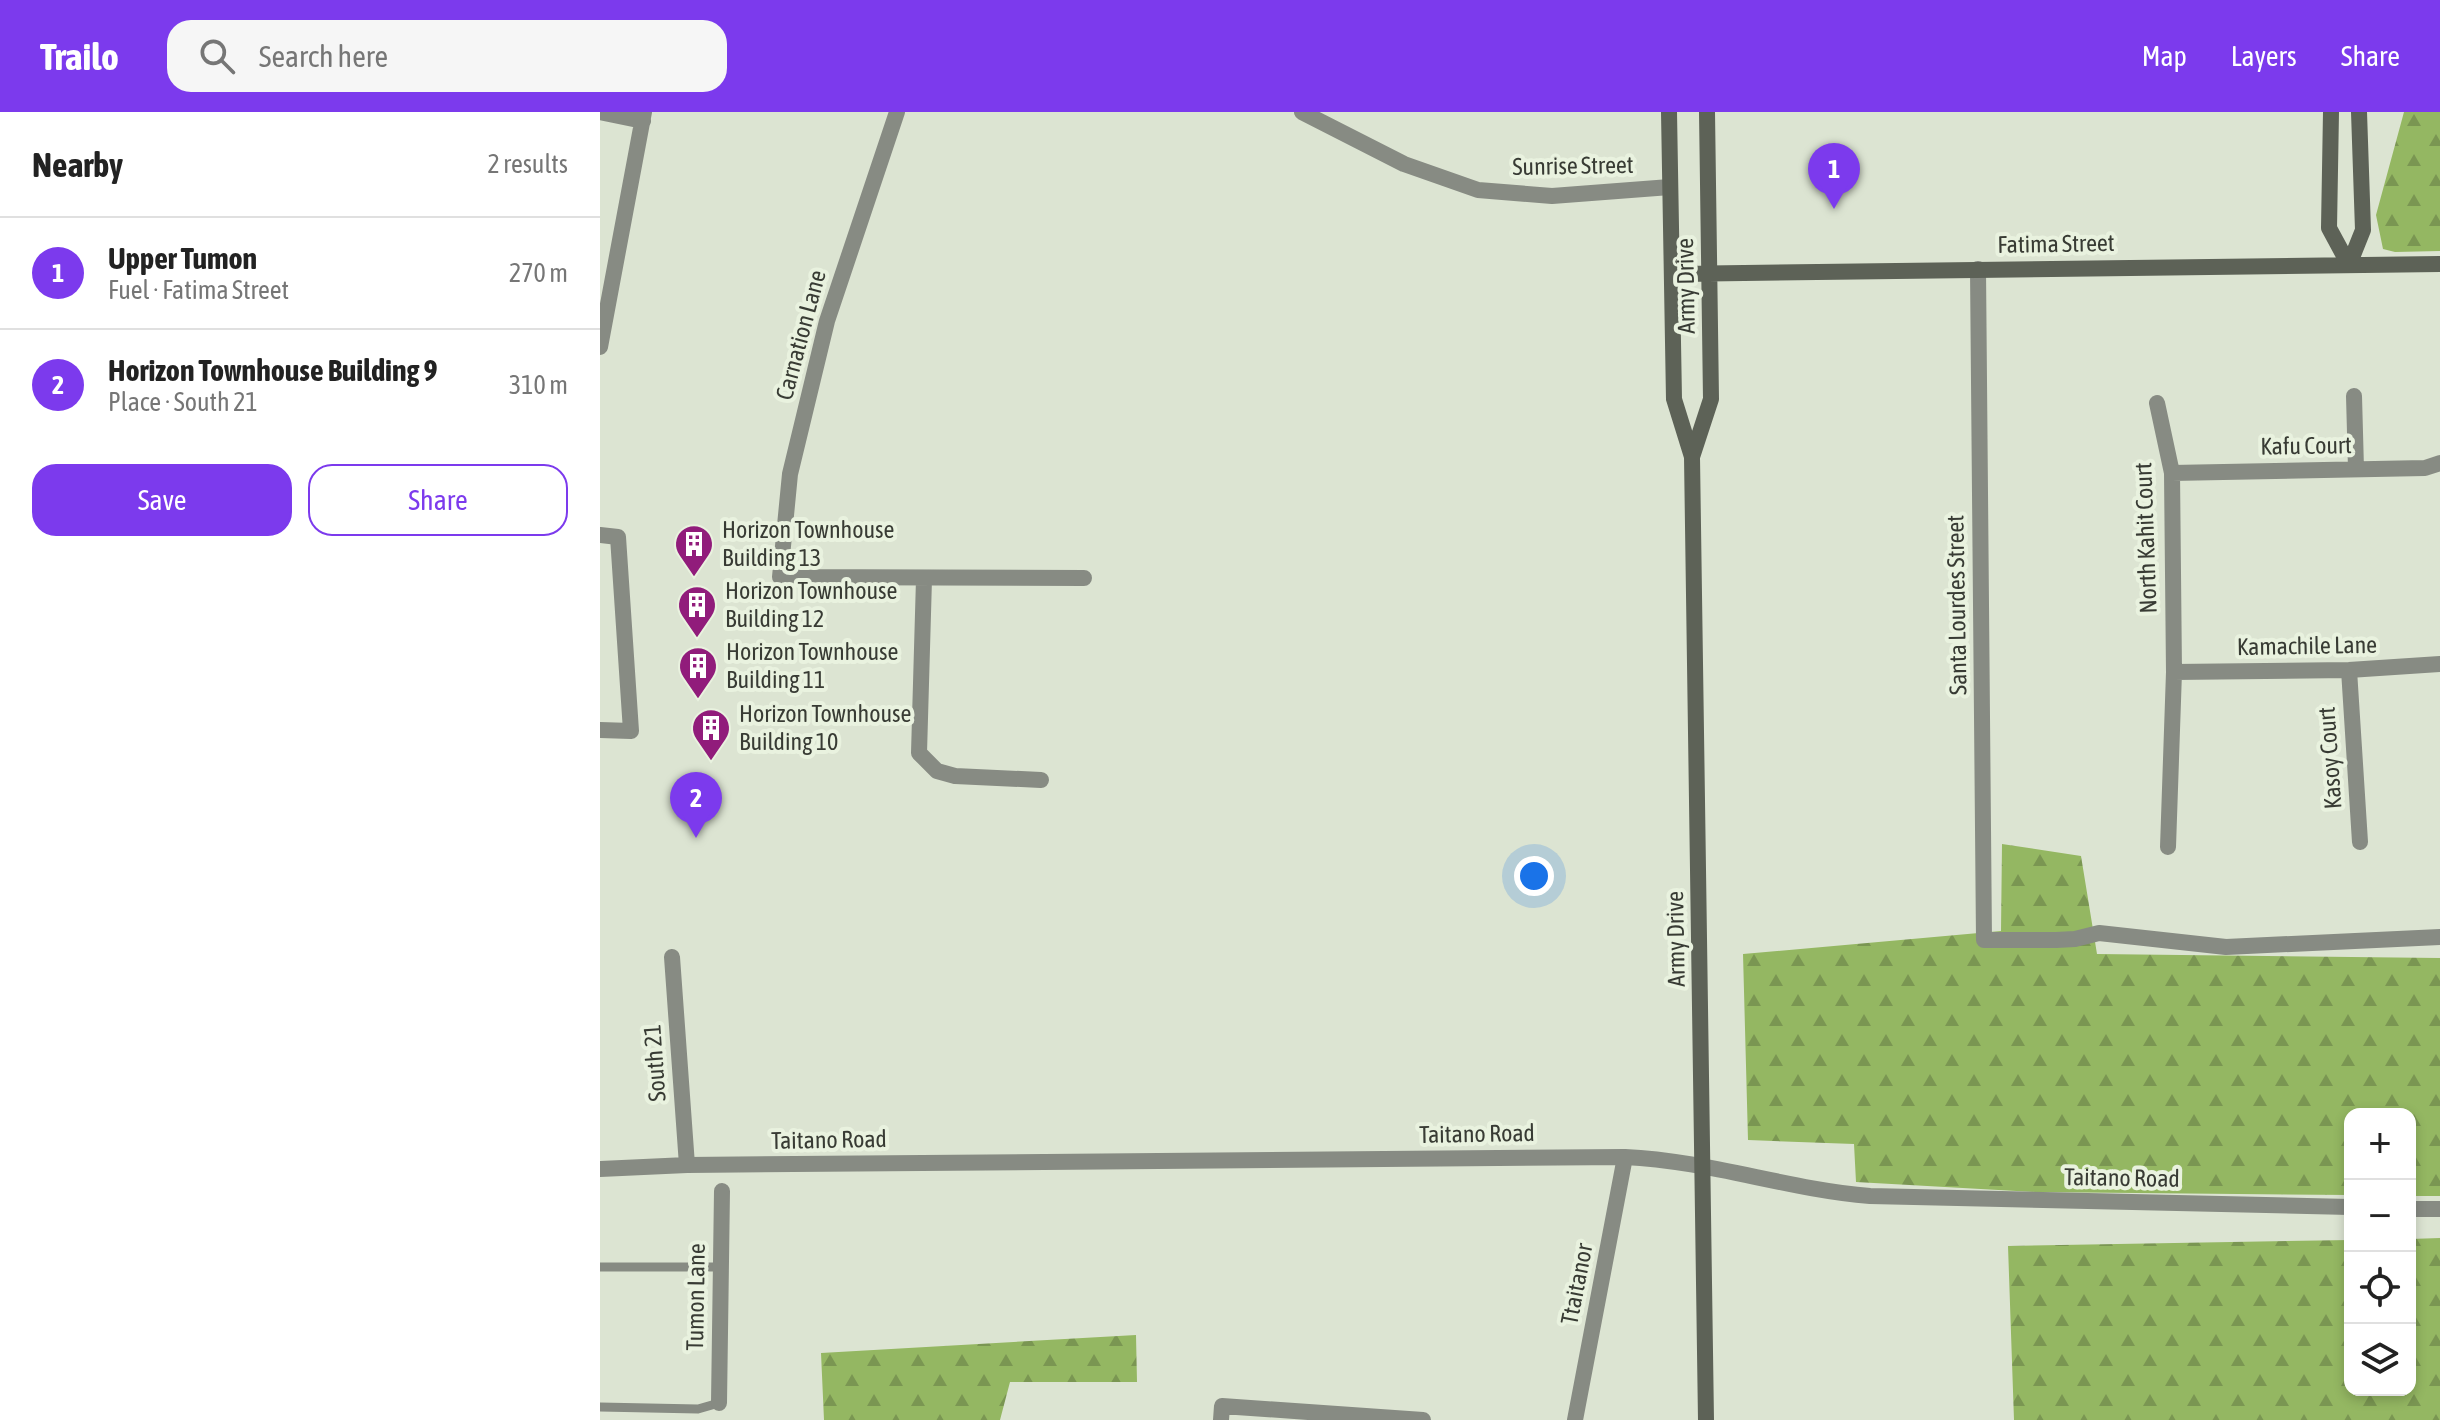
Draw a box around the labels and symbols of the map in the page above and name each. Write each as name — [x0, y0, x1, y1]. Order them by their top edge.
pin: 1 — [1808, 143, 1860, 209]
street label: Sunrise Street — [1512, 151, 1634, 180]
street label: Fatima Street — [1997, 229, 2115, 258]
street label: Army Drive — [1671, 238, 1700, 334]
street label: Carnation Lane — [770, 267, 831, 403]
street label: Kafu Court — [2260, 431, 2352, 460]
street label: North Kahit Court — [2129, 462, 2162, 614]
street label: Santa Lourdes Street — [1941, 515, 1972, 695]
place label: Horizon Townhouse Building 13 — [722, 516, 894, 571]
building icon: Horizon Townhouse Building 13 — [673, 523, 715, 578]
place label: Horizon Townhouse Building 12 — [725, 577, 897, 632]
building icon: Horizon Townhouse Building 12 — [676, 584, 718, 639]
street label: Kamachile Lane — [2237, 631, 2377, 660]
place label: Horizon Townhouse Building 11 — [726, 638, 898, 693]
building icon: Horizon Townhouse Building 11 — [677, 645, 719, 700]
place label: Horizon Townhouse Building 10 — [739, 700, 911, 755]
street label: Kasoy Court — [2312, 706, 2347, 810]
building icon: Horizon Townhouse Building 10 — [690, 707, 732, 762]
pin: 2 — [670, 772, 722, 838]
your location — [1514, 856, 1554, 896]
street label: Army Drive — [1661, 891, 1690, 987]
street label: South 21 — [638, 1024, 671, 1103]
street label: Taitano Road — [1419, 1119, 1535, 1148]
street label: Taitano Road — [771, 1125, 887, 1154]
street label: Taitano Road — [2064, 1163, 2180, 1192]
street label: Ttaitanor — [1555, 1240, 1598, 1327]
street label: Tumon Lane — [681, 1243, 710, 1351]

